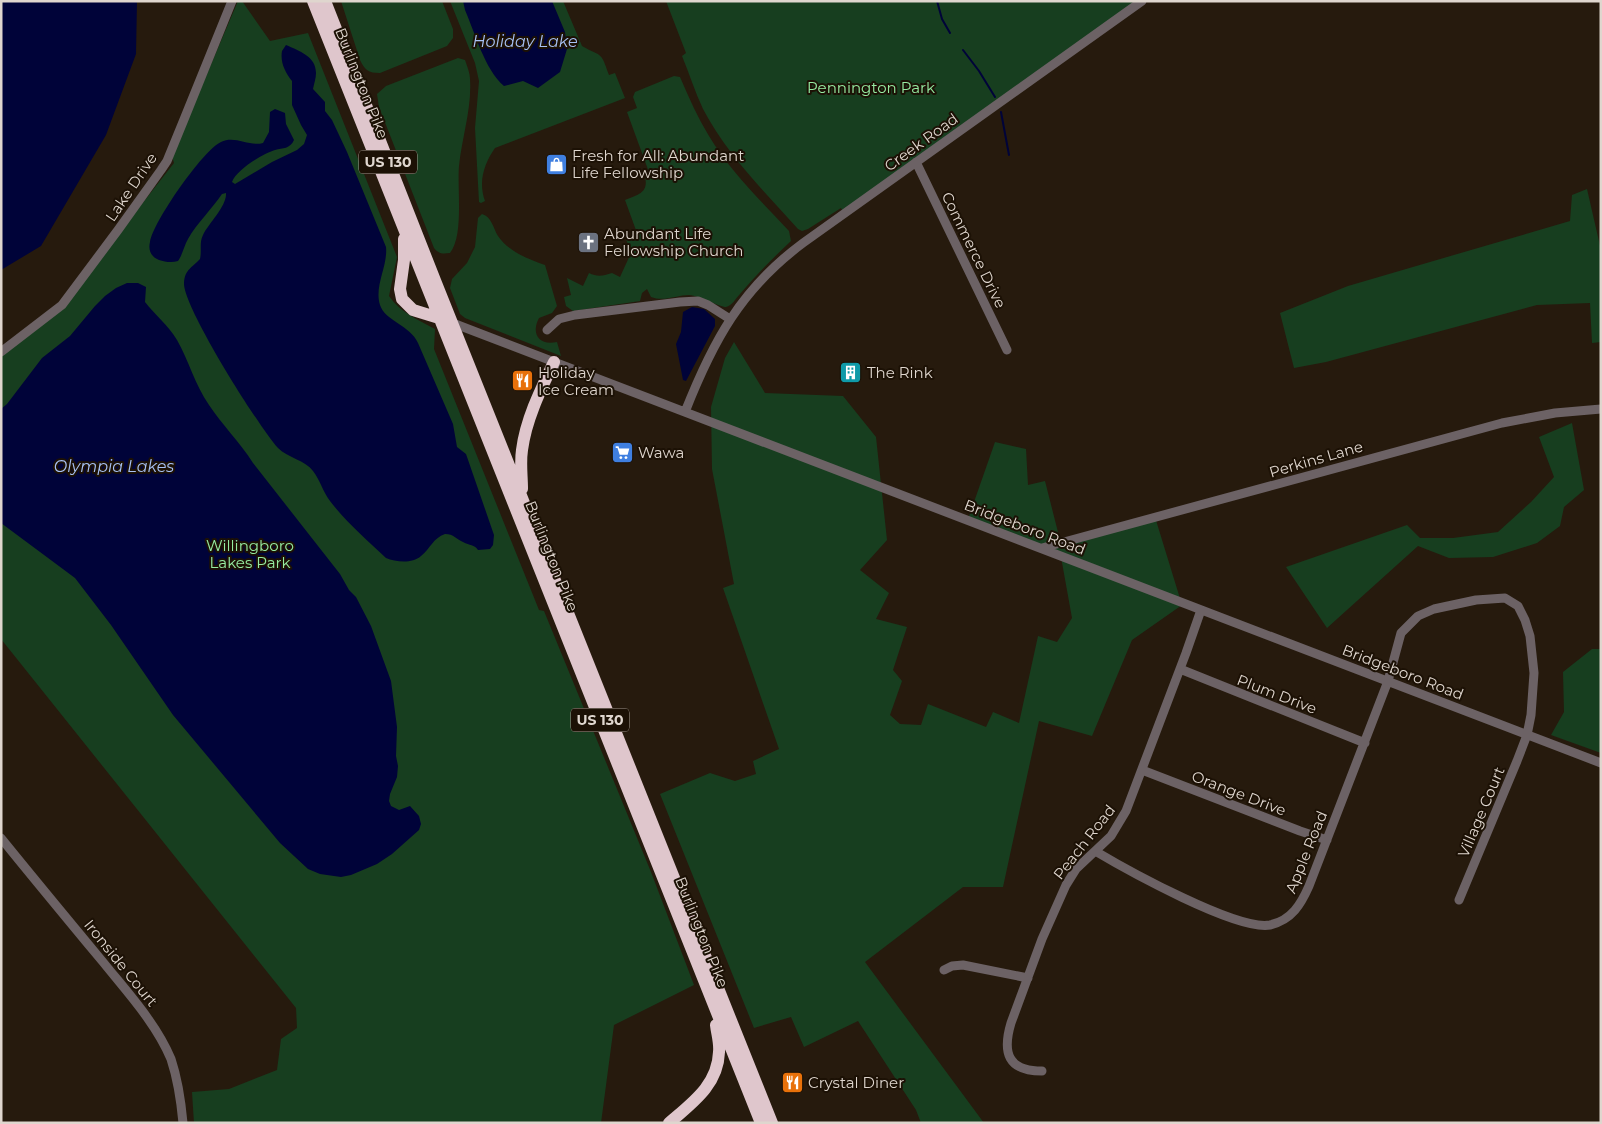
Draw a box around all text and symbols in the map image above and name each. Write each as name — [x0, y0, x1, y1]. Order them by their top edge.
street label: Burlington Pike — [331, 25, 393, 141]
water label: Holiday Lake — [472, 32, 578, 51]
park label: Pennington Park — [807, 78, 935, 97]
street label: Creek Road — [880, 109, 962, 175]
place label: Fresh for All: Abundant Life Fellowship — [572, 146, 744, 182]
street label: Lake Drive — [101, 149, 161, 225]
road number: US 130 — [359, 150, 417, 173]
shop icon: Fresh for All: Abundant Life Fellowship — [544, 152, 568, 176]
street label: Commerce Drive — [938, 189, 1010, 311]
place label: Abundant Life Fellowship Church — [604, 224, 743, 260]
church icon: Abundant Life Fellowship Church — [576, 230, 600, 254]
building icon: The Rink — [839, 360, 863, 384]
place label: Holiday Ice Cream — [538, 363, 614, 399]
place label: The Rink — [867, 363, 933, 382]
restaurant icon: Holiday Ice Cream — [510, 369, 534, 393]
street label: Perkins Lane — [1267, 437, 1365, 481]
supermarket icon: Wawa — [610, 440, 634, 464]
place label: Wawa — [638, 443, 684, 462]
water label: Olympia Lakes — [54, 457, 174, 476]
street label: Bridgeboro Road — [962, 495, 1088, 559]
street label: Burlington Pike — [521, 498, 583, 614]
park label: Willingboro Lakes Park — [206, 536, 294, 572]
street label: Bridgeboro Road — [1340, 640, 1466, 704]
street label: Plum Drive — [1234, 670, 1320, 718]
road number: US 130 — [571, 708, 629, 732]
street label: Village Court — [1453, 764, 1509, 860]
street label: Orange Drive — [1189, 766, 1289, 820]
street label: Peach Road — [1049, 801, 1119, 883]
street label: Apple Road — [1281, 808, 1331, 896]
street label: Burlington Pike — [671, 874, 733, 990]
street label: Ironside Court — [80, 916, 162, 1010]
restaurant icon: Crystal Diner — [780, 1070, 804, 1094]
place label: Crystal Diner — [808, 1073, 904, 1092]

